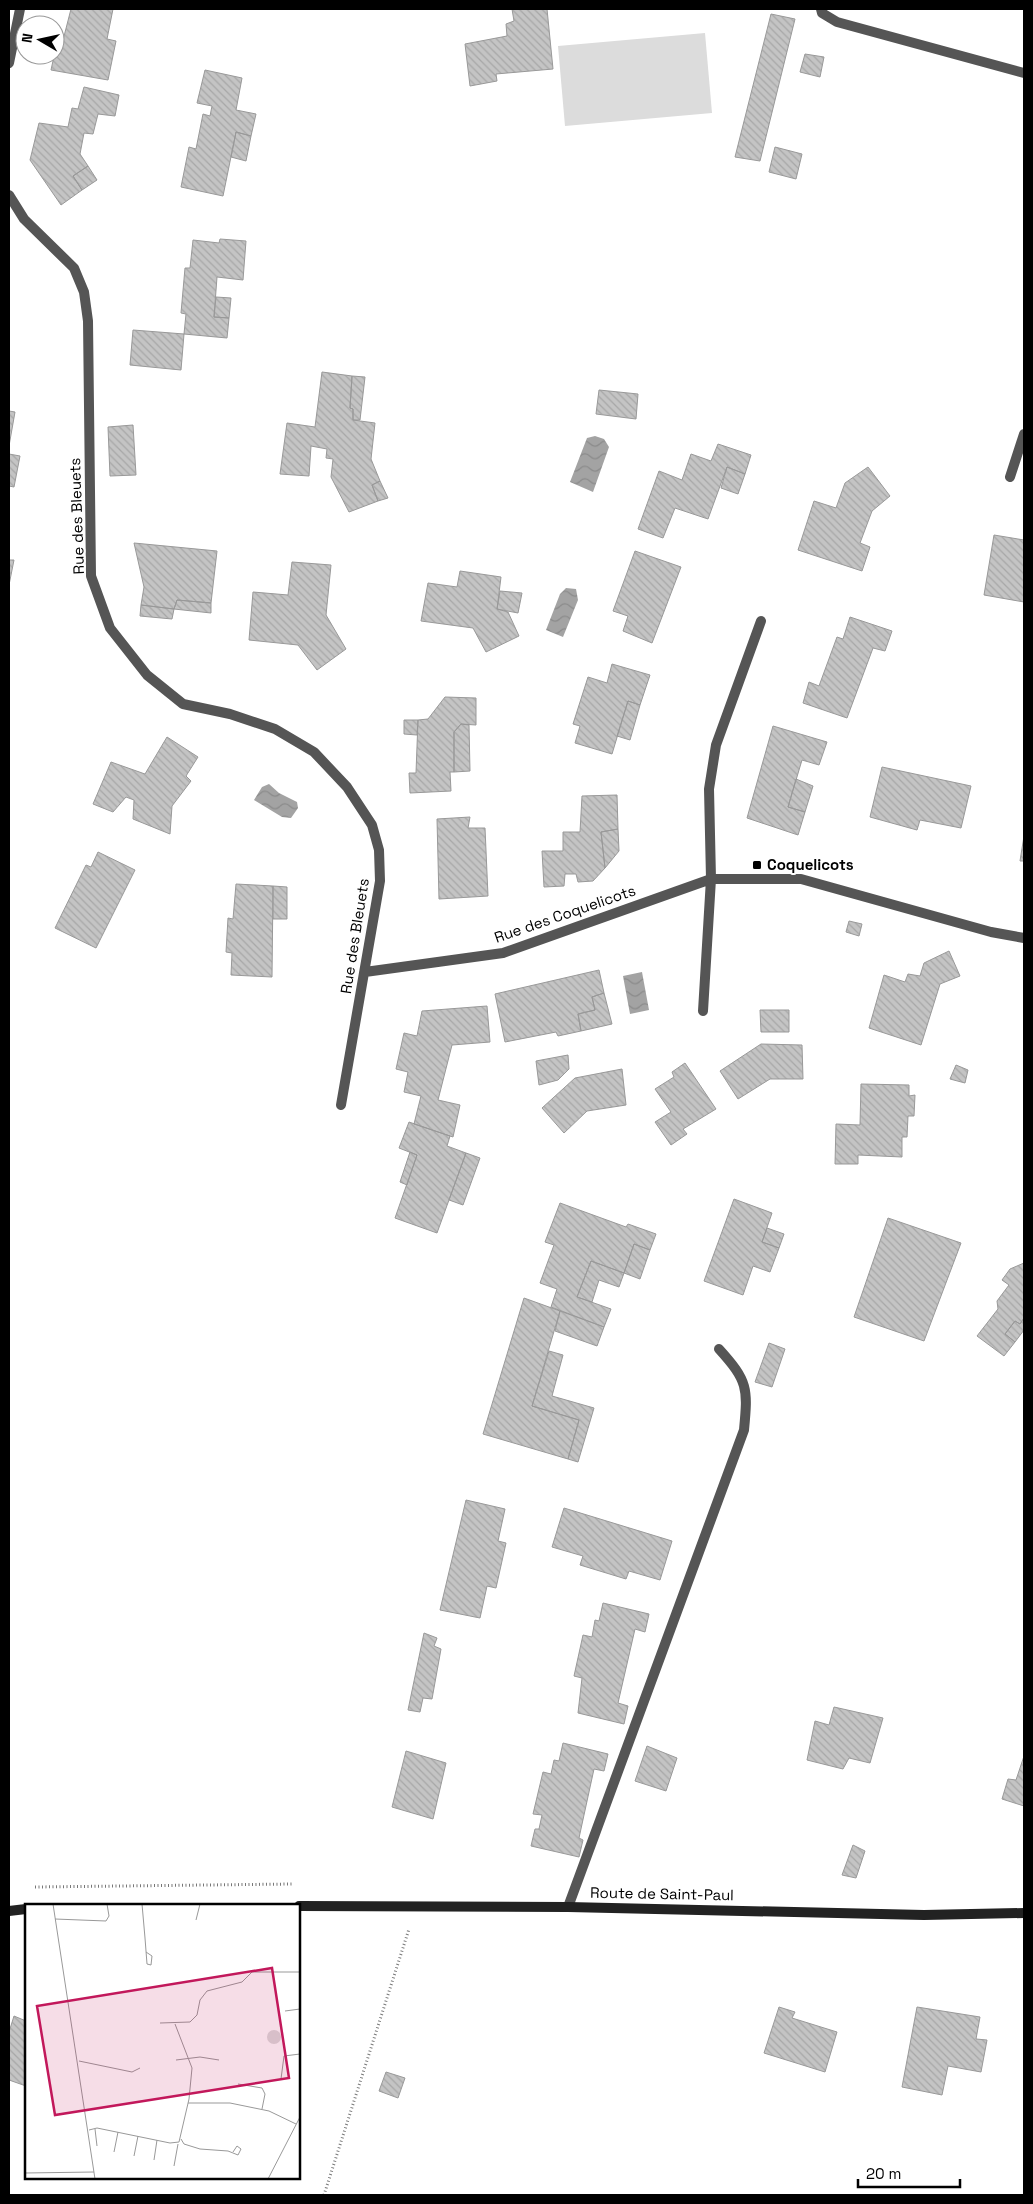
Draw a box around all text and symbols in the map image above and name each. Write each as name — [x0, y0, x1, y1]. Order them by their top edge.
north arrow — [15, 15, 65, 65]
text: N — [18, 32, 37, 44]
street label: Rue des Bleuets — [65, 457, 88, 575]
place label: Coquelicots — [767, 855, 854, 874]
marker: Coquelicots — [751, 859, 763, 871]
street label: Rue des Bleuets — [336, 877, 373, 995]
street label: Rue des Coquelicots — [492, 880, 638, 947]
street label: Route de Saint-Paul — [590, 1883, 734, 1904]
inset map — [25, 1904, 300, 2179]
scale bar — [858, 2156, 960, 2188]
text: 20 m — [866, 2164, 901, 2183]

